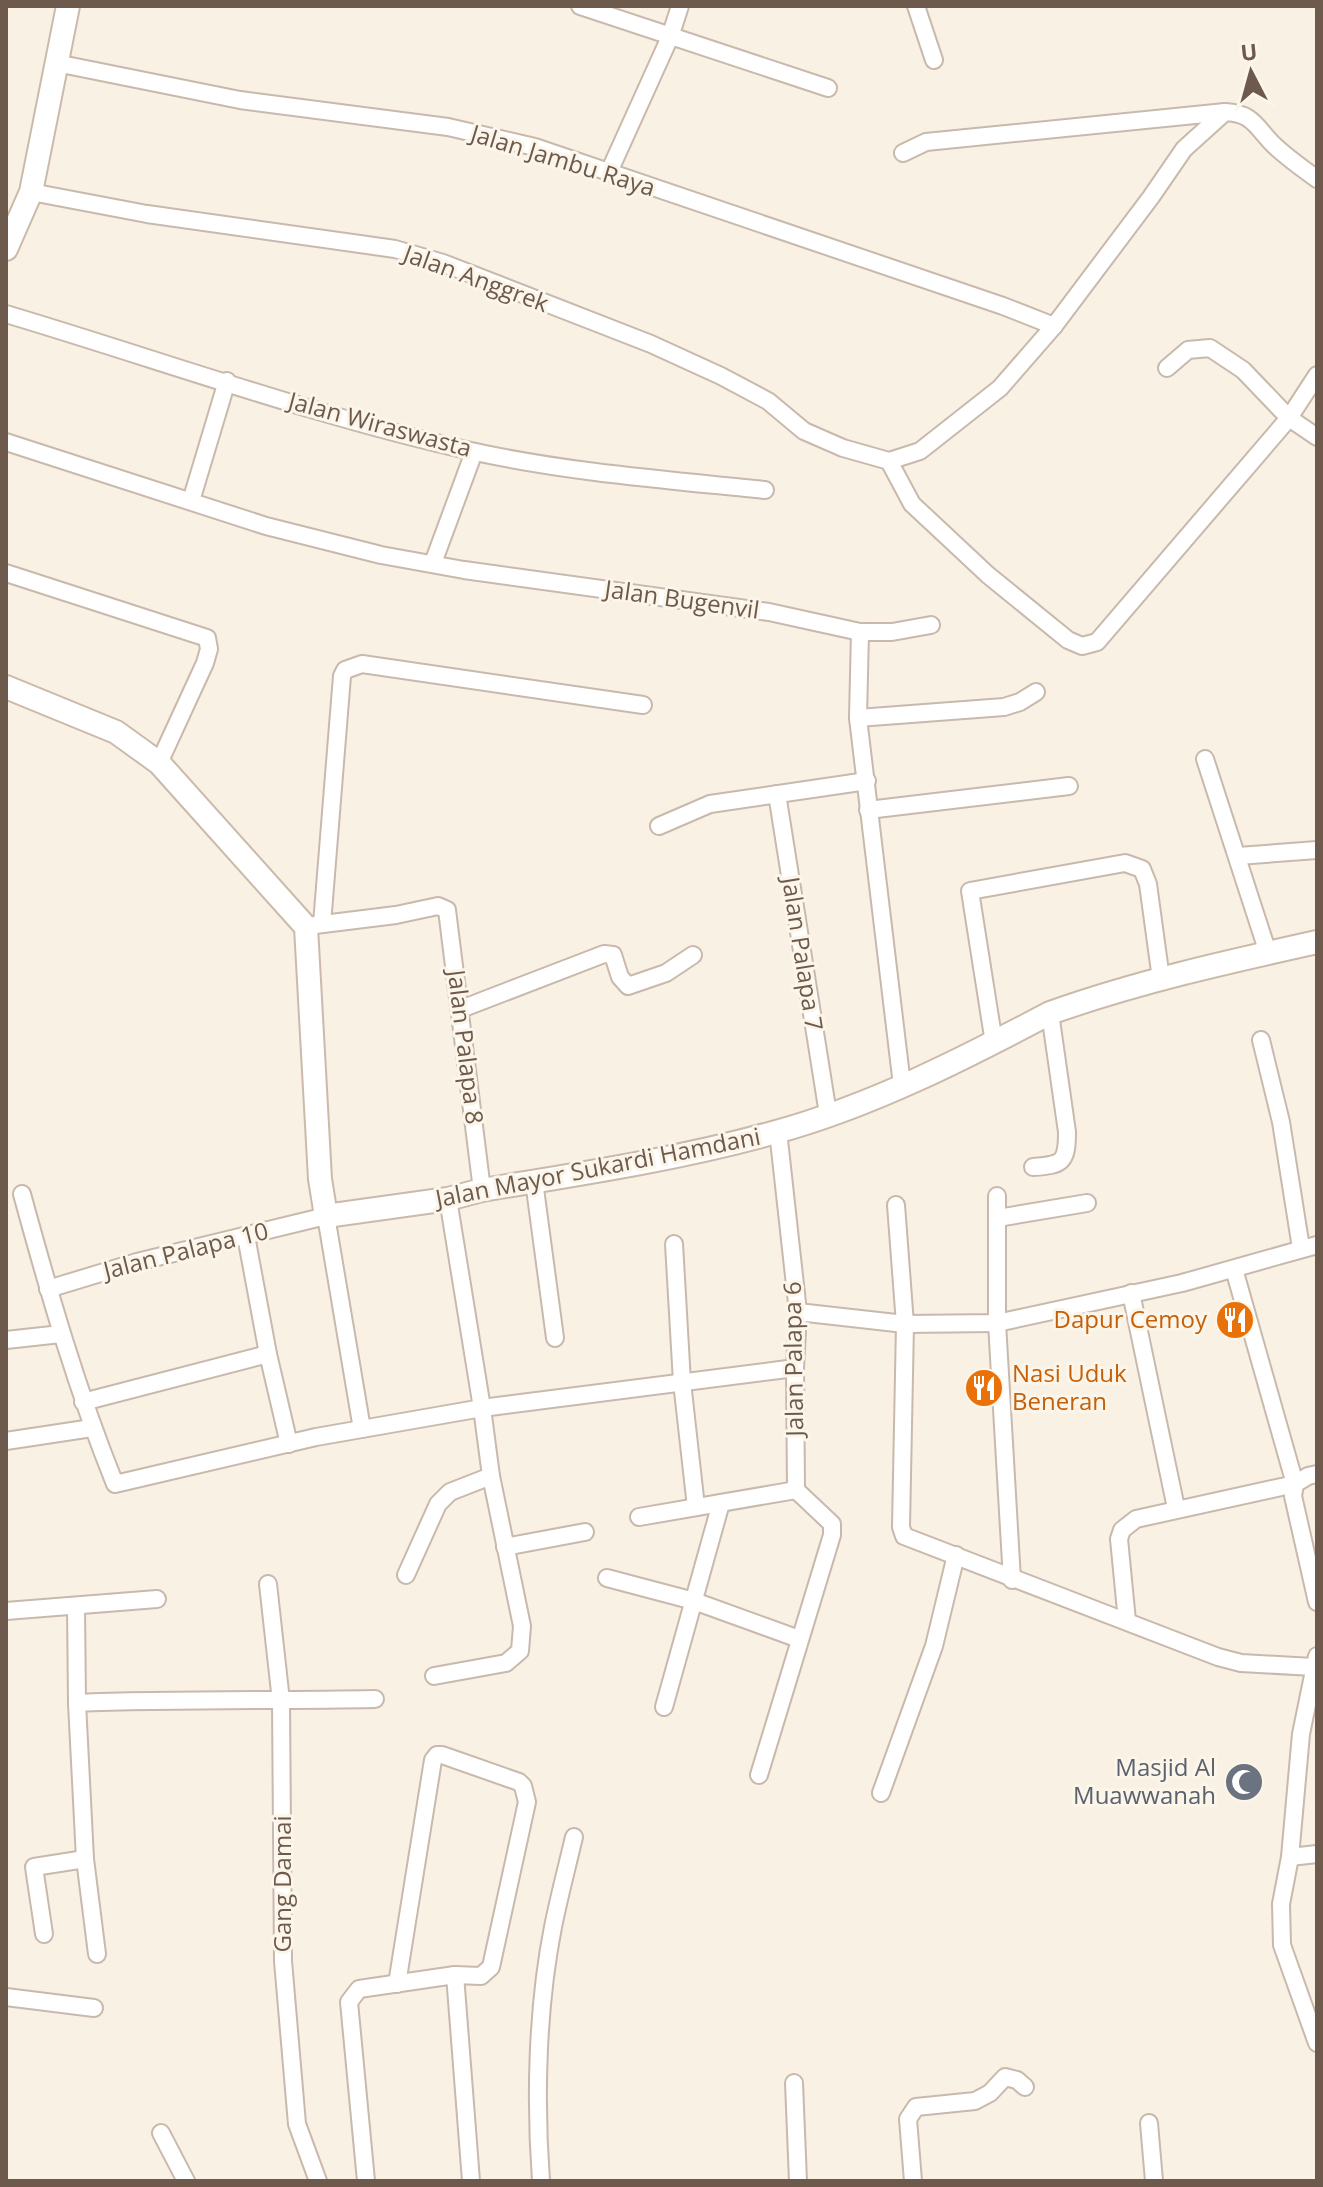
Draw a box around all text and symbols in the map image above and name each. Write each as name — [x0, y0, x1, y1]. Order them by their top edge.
north arrow — [1211, 32, 1291, 112]
text: U — [1239, 35, 1259, 67]
street label: Jalan Jambu Raya — [465, 115, 660, 203]
street label: Jalan Anggrek — [398, 235, 554, 319]
street label: Jalan Wiraswasta — [283, 383, 476, 464]
street label: Jalan Bugenvil — [601, 571, 762, 626]
street label: Jalan Palapa 7 — [775, 873, 832, 1033]
street label: Jalan Palapa 8 — [440, 966, 492, 1126]
street label: Jalan Mayor Sukardi Hamdani — [431, 1119, 763, 1215]
street label: Jalan Palapa 10 — [98, 1213, 272, 1286]
street label: Jalan Palapa 6 — [775, 1281, 810, 1439]
restaurant icon: Dapur Cemoy — [1214, 1299, 1256, 1341]
place label: Dapur Cemoy — [1054, 1302, 1208, 1335]
place label: Nasi Uduk Beneran — [1012, 1356, 1127, 1417]
restaurant icon: Nasi Uduk Beneran — [963, 1367, 1005, 1409]
place label: Masjid Al Muawwanah — [1073, 1750, 1216, 1811]
mosque icon: Masjid Al Muawwanah — [1223, 1761, 1265, 1803]
street label: Gang Damai — [265, 1815, 298, 1953]

